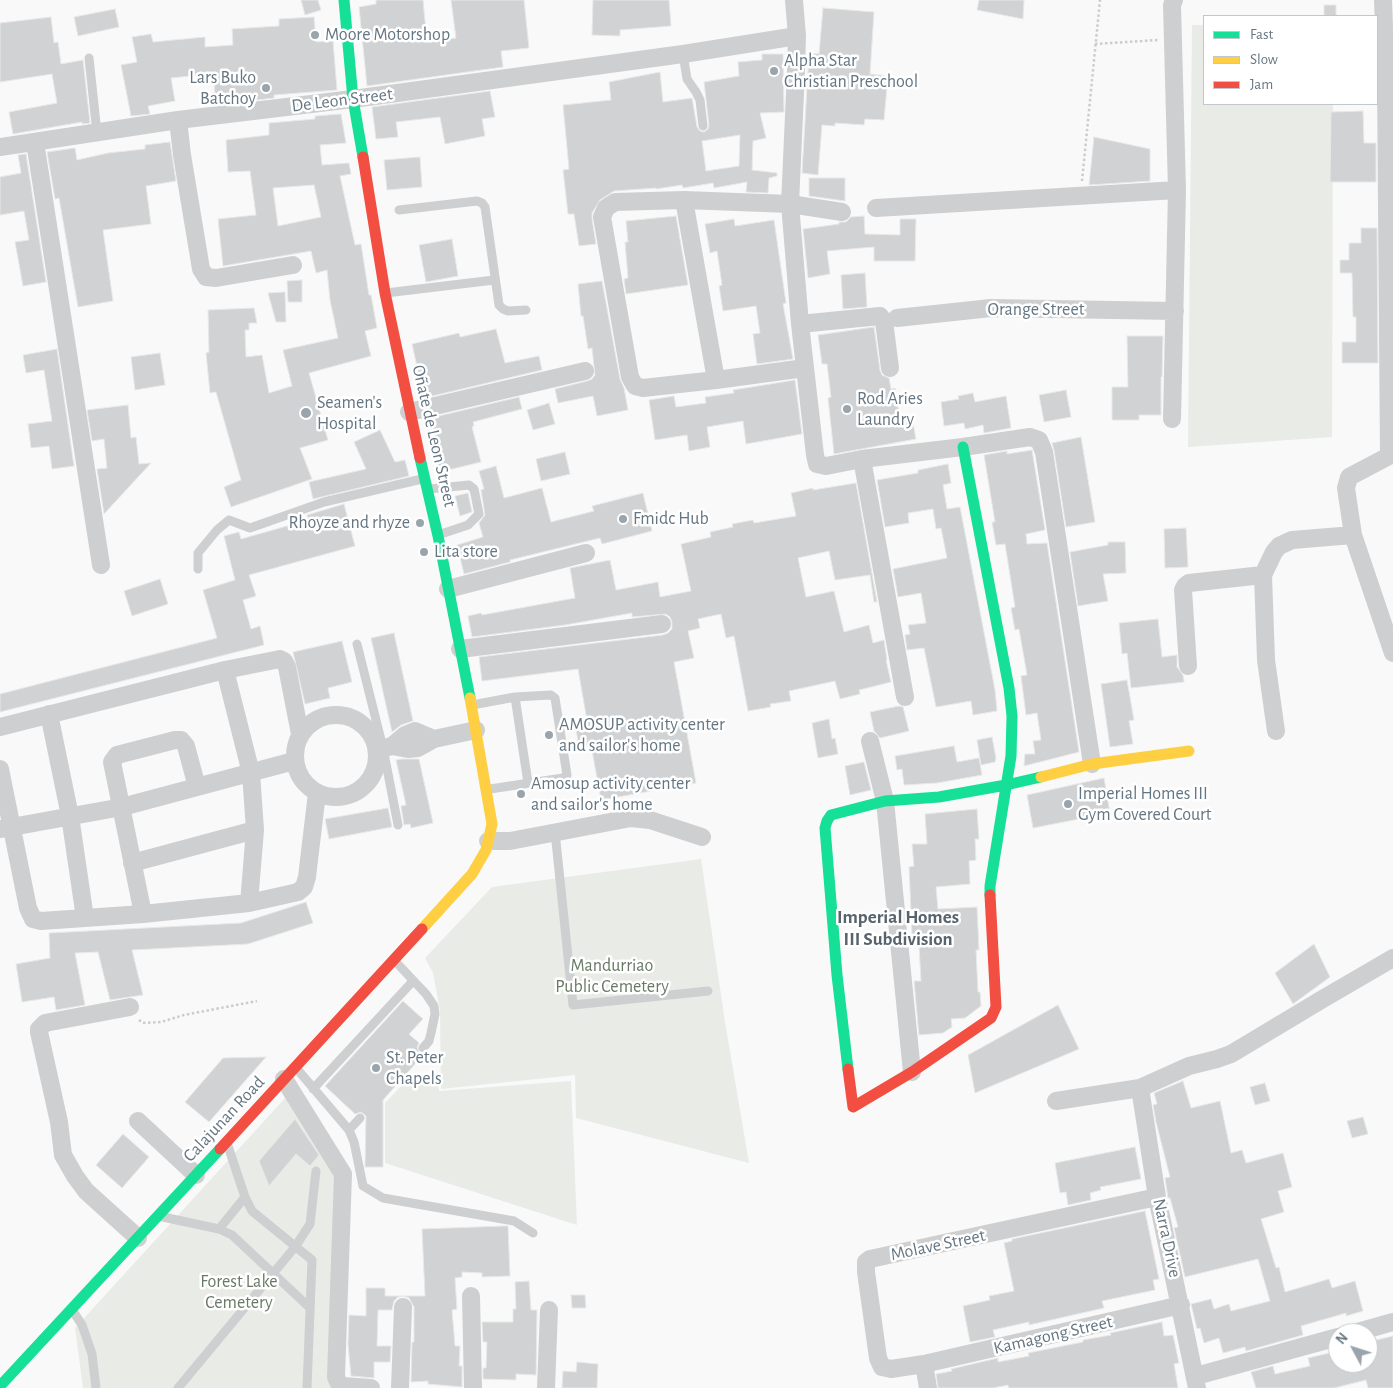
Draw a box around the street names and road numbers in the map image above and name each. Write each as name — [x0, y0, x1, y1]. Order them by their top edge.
street label: De Leon Street — [290, 83, 394, 117]
street label: Orange Street — [988, 299, 1084, 321]
street label: Oñate de Leon Street — [407, 363, 461, 509]
street label: Calajunan Road — [179, 1072, 269, 1166]
street label: Narra Drive — [1148, 1197, 1186, 1279]
street label: Molave Street — [889, 1224, 987, 1266]
street label: Kamagong Street — [991, 1311, 1115, 1359]

